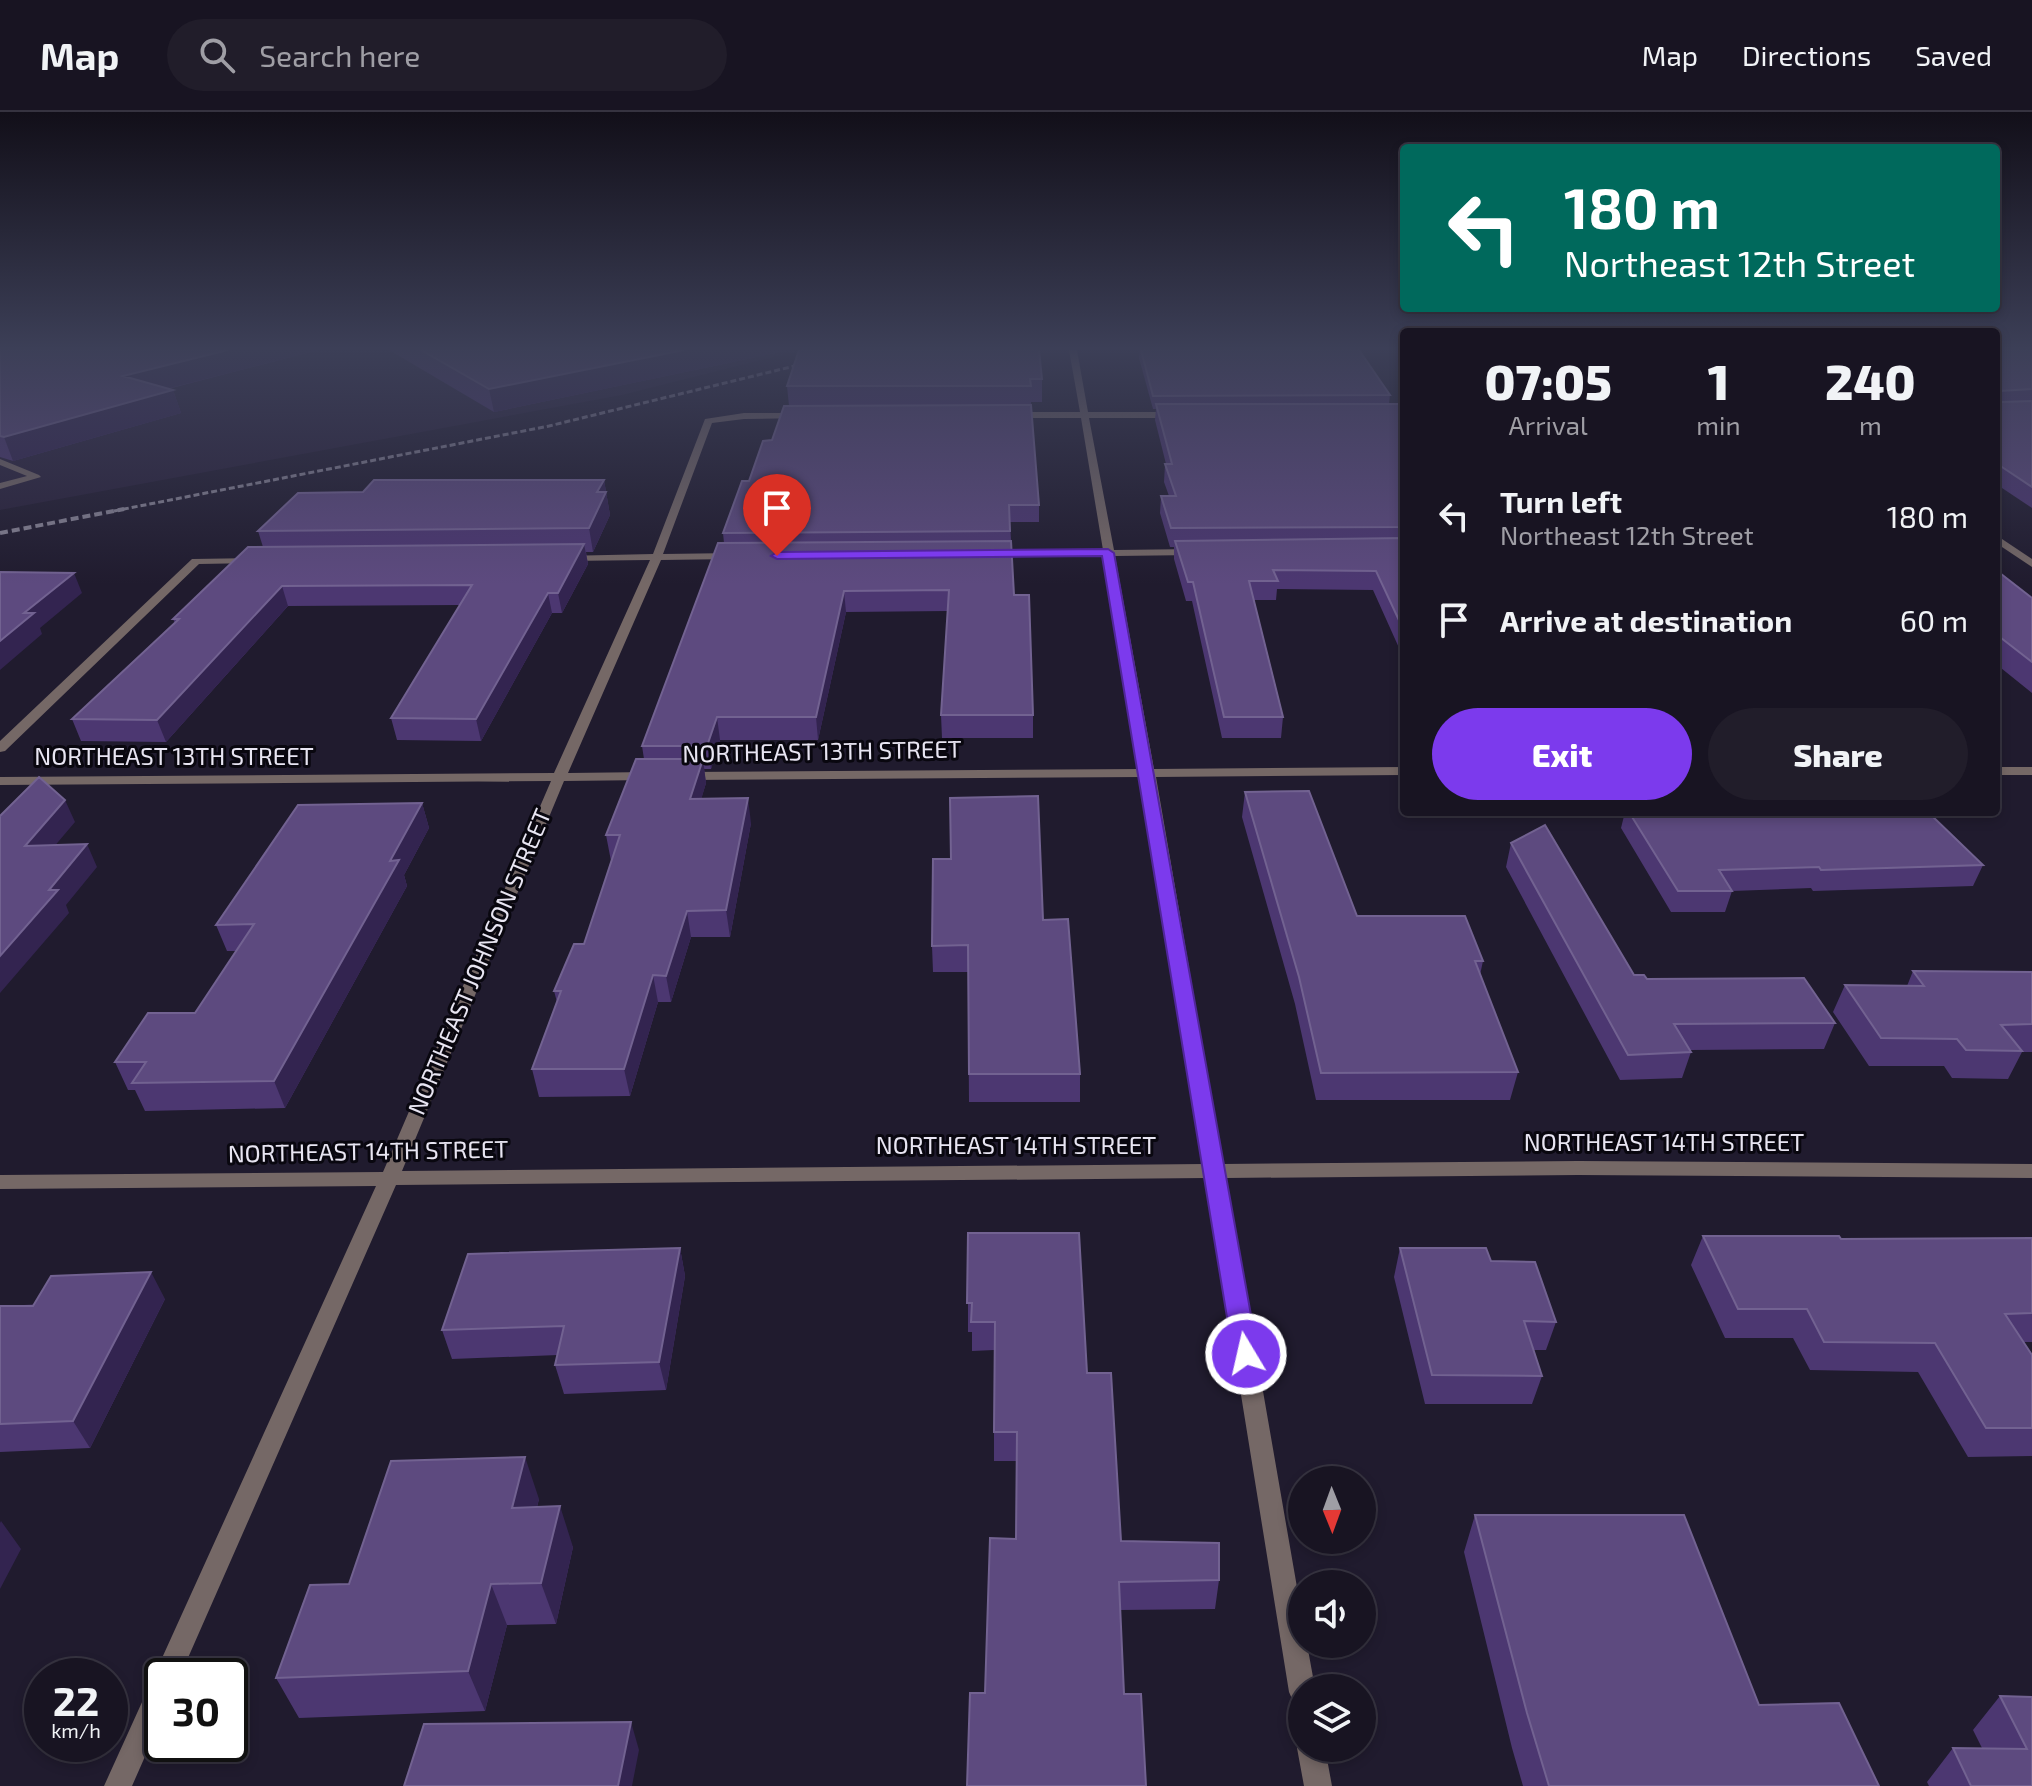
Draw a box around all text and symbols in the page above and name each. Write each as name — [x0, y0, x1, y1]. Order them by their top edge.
search box — [167, 19, 727, 91]
text: Map — [40, 32, 119, 78]
icon: search — [195, 33, 239, 77]
text: Search here — [259, 37, 420, 73]
text: Map — [1642, 38, 1698, 72]
text: Directions — [1742, 38, 1871, 72]
text: Saved — [1915, 38, 1992, 72]
text: 180 m — [1564, 173, 1720, 240]
icon: left — [1432, 176, 1536, 280]
text: Northeast 12th Street — [1564, 241, 1915, 284]
text: 07:05 — [1484, 352, 1612, 410]
text: 1 — [1708, 352, 1729, 410]
text: 240 — [1825, 352, 1916, 410]
text: Arrival — [1509, 409, 1588, 440]
text: min — [1696, 409, 1741, 440]
text: m — [1859, 409, 1882, 440]
pin — [743, 474, 811, 556]
text: Turn left — [1500, 483, 1622, 519]
icon: arrive — [755, 486, 799, 530]
icon: left — [1432, 494, 1476, 538]
text: 180 m — [1887, 498, 1968, 534]
text: Northeast 12th Street — [1500, 519, 1754, 550]
icon: arrive — [1432, 598, 1476, 642]
text: Arrive at destination — [1500, 602, 1792, 638]
text: 60 m — [1900, 602, 1968, 638]
button: Exit — [1432, 708, 1692, 800]
button: Share — [1708, 708, 1968, 800]
street label: NORTHEAST 13TH STREET — [682, 734, 962, 767]
street label: NORTHEAST 13TH STREET — [34, 741, 314, 770]
street label: NORTHEAST JOHNSON STREET — [401, 804, 556, 1119]
street label: NORTHEAST 14TH STREET — [1524, 1127, 1804, 1156]
street label: NORTHEAST 14TH STREET — [876, 1130, 1156, 1159]
street label: NORTHEAST 14TH STREET — [227, 1134, 509, 1167]
position arrow — [1204, 1312, 1288, 1396]
north arrow — [1288, 1466, 1376, 1554]
map controls — [1288, 1466, 1376, 1762]
button: sound — [1288, 1570, 1376, 1658]
speed limit sign: 30 — [144, 1658, 248, 1762]
button: layers — [1288, 1674, 1376, 1762]
text: 22 — [53, 1676, 99, 1724]
text: km/h — [51, 1718, 101, 1742]

